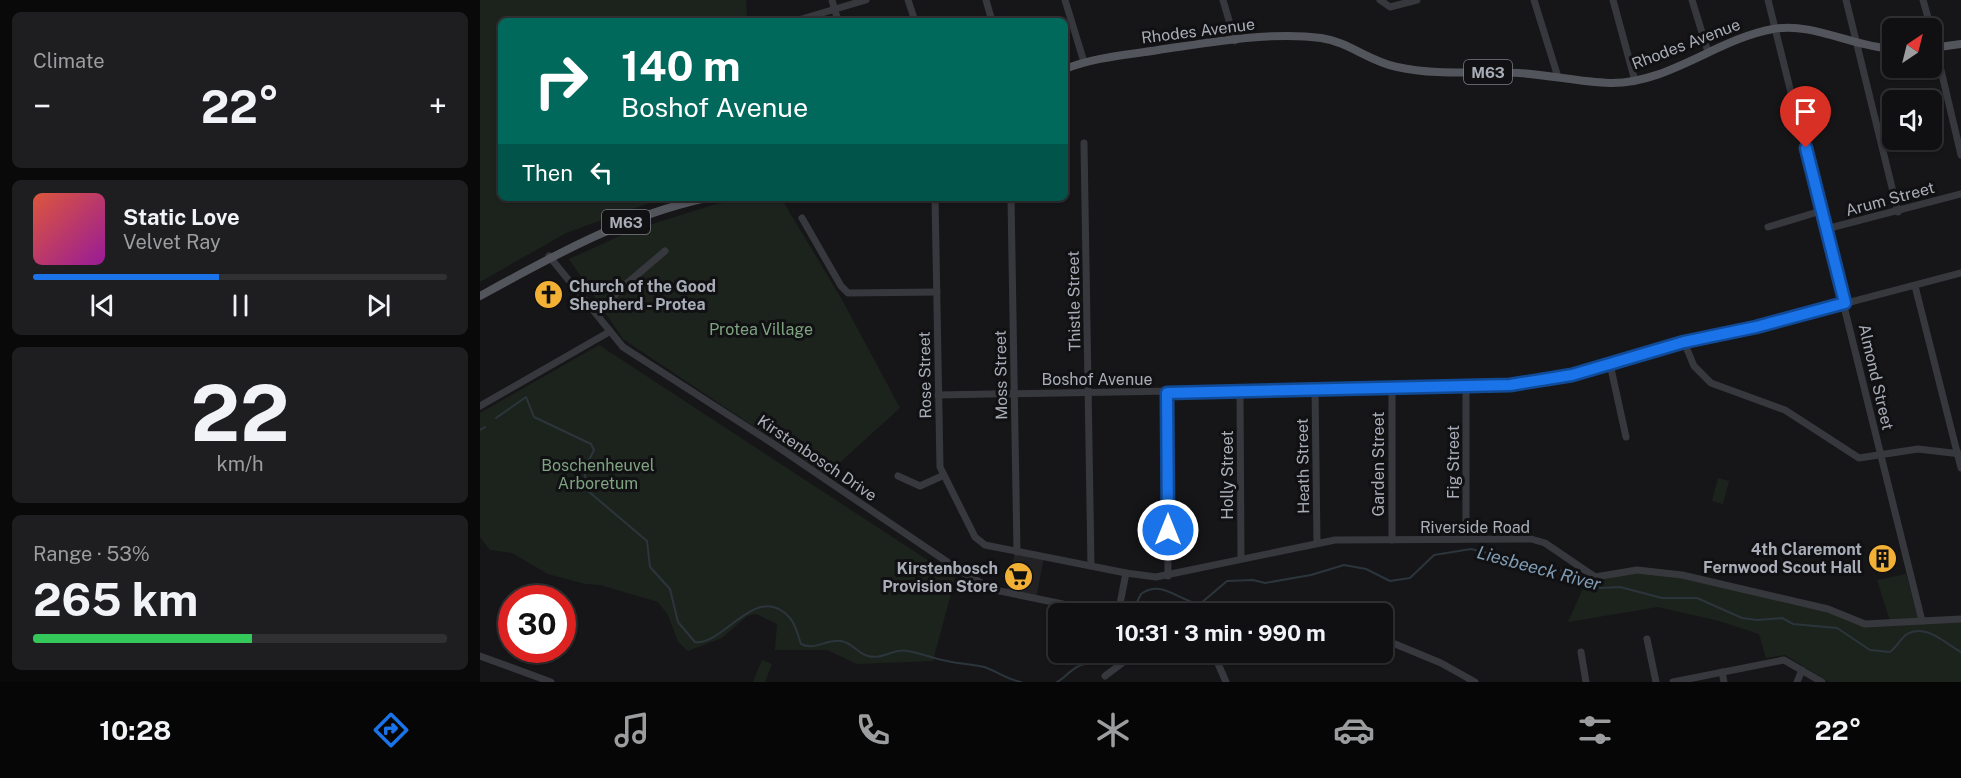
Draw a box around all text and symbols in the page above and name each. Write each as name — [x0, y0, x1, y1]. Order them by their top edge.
street label: Rhodes Avenue — [1140, 15, 1256, 47]
street label: Rhodes Avenue — [1629, 15, 1743, 73]
north arrow — [1882, 18, 1942, 78]
map controls — [1882, 18, 1942, 150]
text: 140 m — [621, 41, 741, 90]
icon: right — [522, 42, 600, 120]
text: Climate — [33, 49, 105, 73]
road number: M63 — [1464, 60, 1512, 84]
text: 22° — [201, 80, 279, 133]
pin — [1780, 86, 1831, 148]
text: − — [33, 87, 51, 125]
text: + — [429, 87, 447, 125]
button: sound — [1882, 90, 1942, 150]
text: Boshof Avenue — [621, 91, 808, 123]
icon: arrive — [1789, 95, 1822, 128]
icon: left — [585, 156, 618, 189]
text: Then — [522, 160, 573, 186]
street label: Arum Street — [1843, 178, 1937, 220]
text: Static Love — [123, 204, 240, 230]
road number: M63 — [602, 210, 650, 234]
text: Velvet Ray — [123, 230, 221, 254]
street label: Thistle Street — [1064, 250, 1084, 352]
place label: Church of the Good Shepherd - Protea — [569, 277, 716, 314]
church icon: Church of the Good Shepherd - Protea — [532, 279, 564, 311]
icon: previous — [86, 289, 119, 322]
icon: pause — [224, 289, 257, 322]
icon: next — [362, 289, 395, 322]
park label: Protea Village — [709, 320, 813, 339]
street label: Almond Street — [1855, 322, 1897, 432]
street label: Moss Street — [991, 330, 1011, 420]
street label: Rose Street — [915, 331, 935, 419]
text: 22 — [190, 367, 290, 459]
street label: Boshof Avenue — [1041, 370, 1153, 389]
street label: Kirstenbosch Drive — [754, 411, 880, 505]
street label: Garden Street — [1369, 411, 1388, 517]
street label: Heath Street — [1293, 418, 1313, 514]
street label: Fig Street — [1444, 425, 1463, 499]
street label: Holly Street — [1218, 430, 1237, 520]
text: km/h — [216, 452, 264, 476]
park label: Boschenheuvel Arboretum — [541, 456, 655, 493]
position arrow — [1136, 498, 1200, 562]
street label: Riverside Road — [1420, 518, 1530, 537]
place label: 4th Claremont Fernwood Scout Hall — [1703, 540, 1862, 577]
water label: Liesbeeck River — [1475, 541, 1604, 595]
text: Range · 53% — [33, 542, 150, 566]
building icon: 4th Claremont Fernwood Scout Hall — [1867, 542, 1899, 574]
place label: Kirstenbosch Provision Store — [882, 559, 998, 596]
supermarket icon: Kirstenbosch Provision Store — [1003, 561, 1035, 593]
text: 265 km — [33, 573, 198, 626]
speed limit sign: 30 — [498, 585, 576, 663]
text: 10:31 · 3 min · 990 m — [1115, 620, 1326, 646]
icon: directions — [370, 709, 412, 751]
icon: music — [611, 709, 653, 751]
icon: phone — [852, 709, 894, 751]
icon: climate — [1092, 709, 1134, 751]
icon: car — [1333, 709, 1375, 751]
icon: filters — [1574, 709, 1616, 751]
text: 10:28 — [99, 714, 171, 746]
text: 22° — [1814, 714, 1862, 746]

